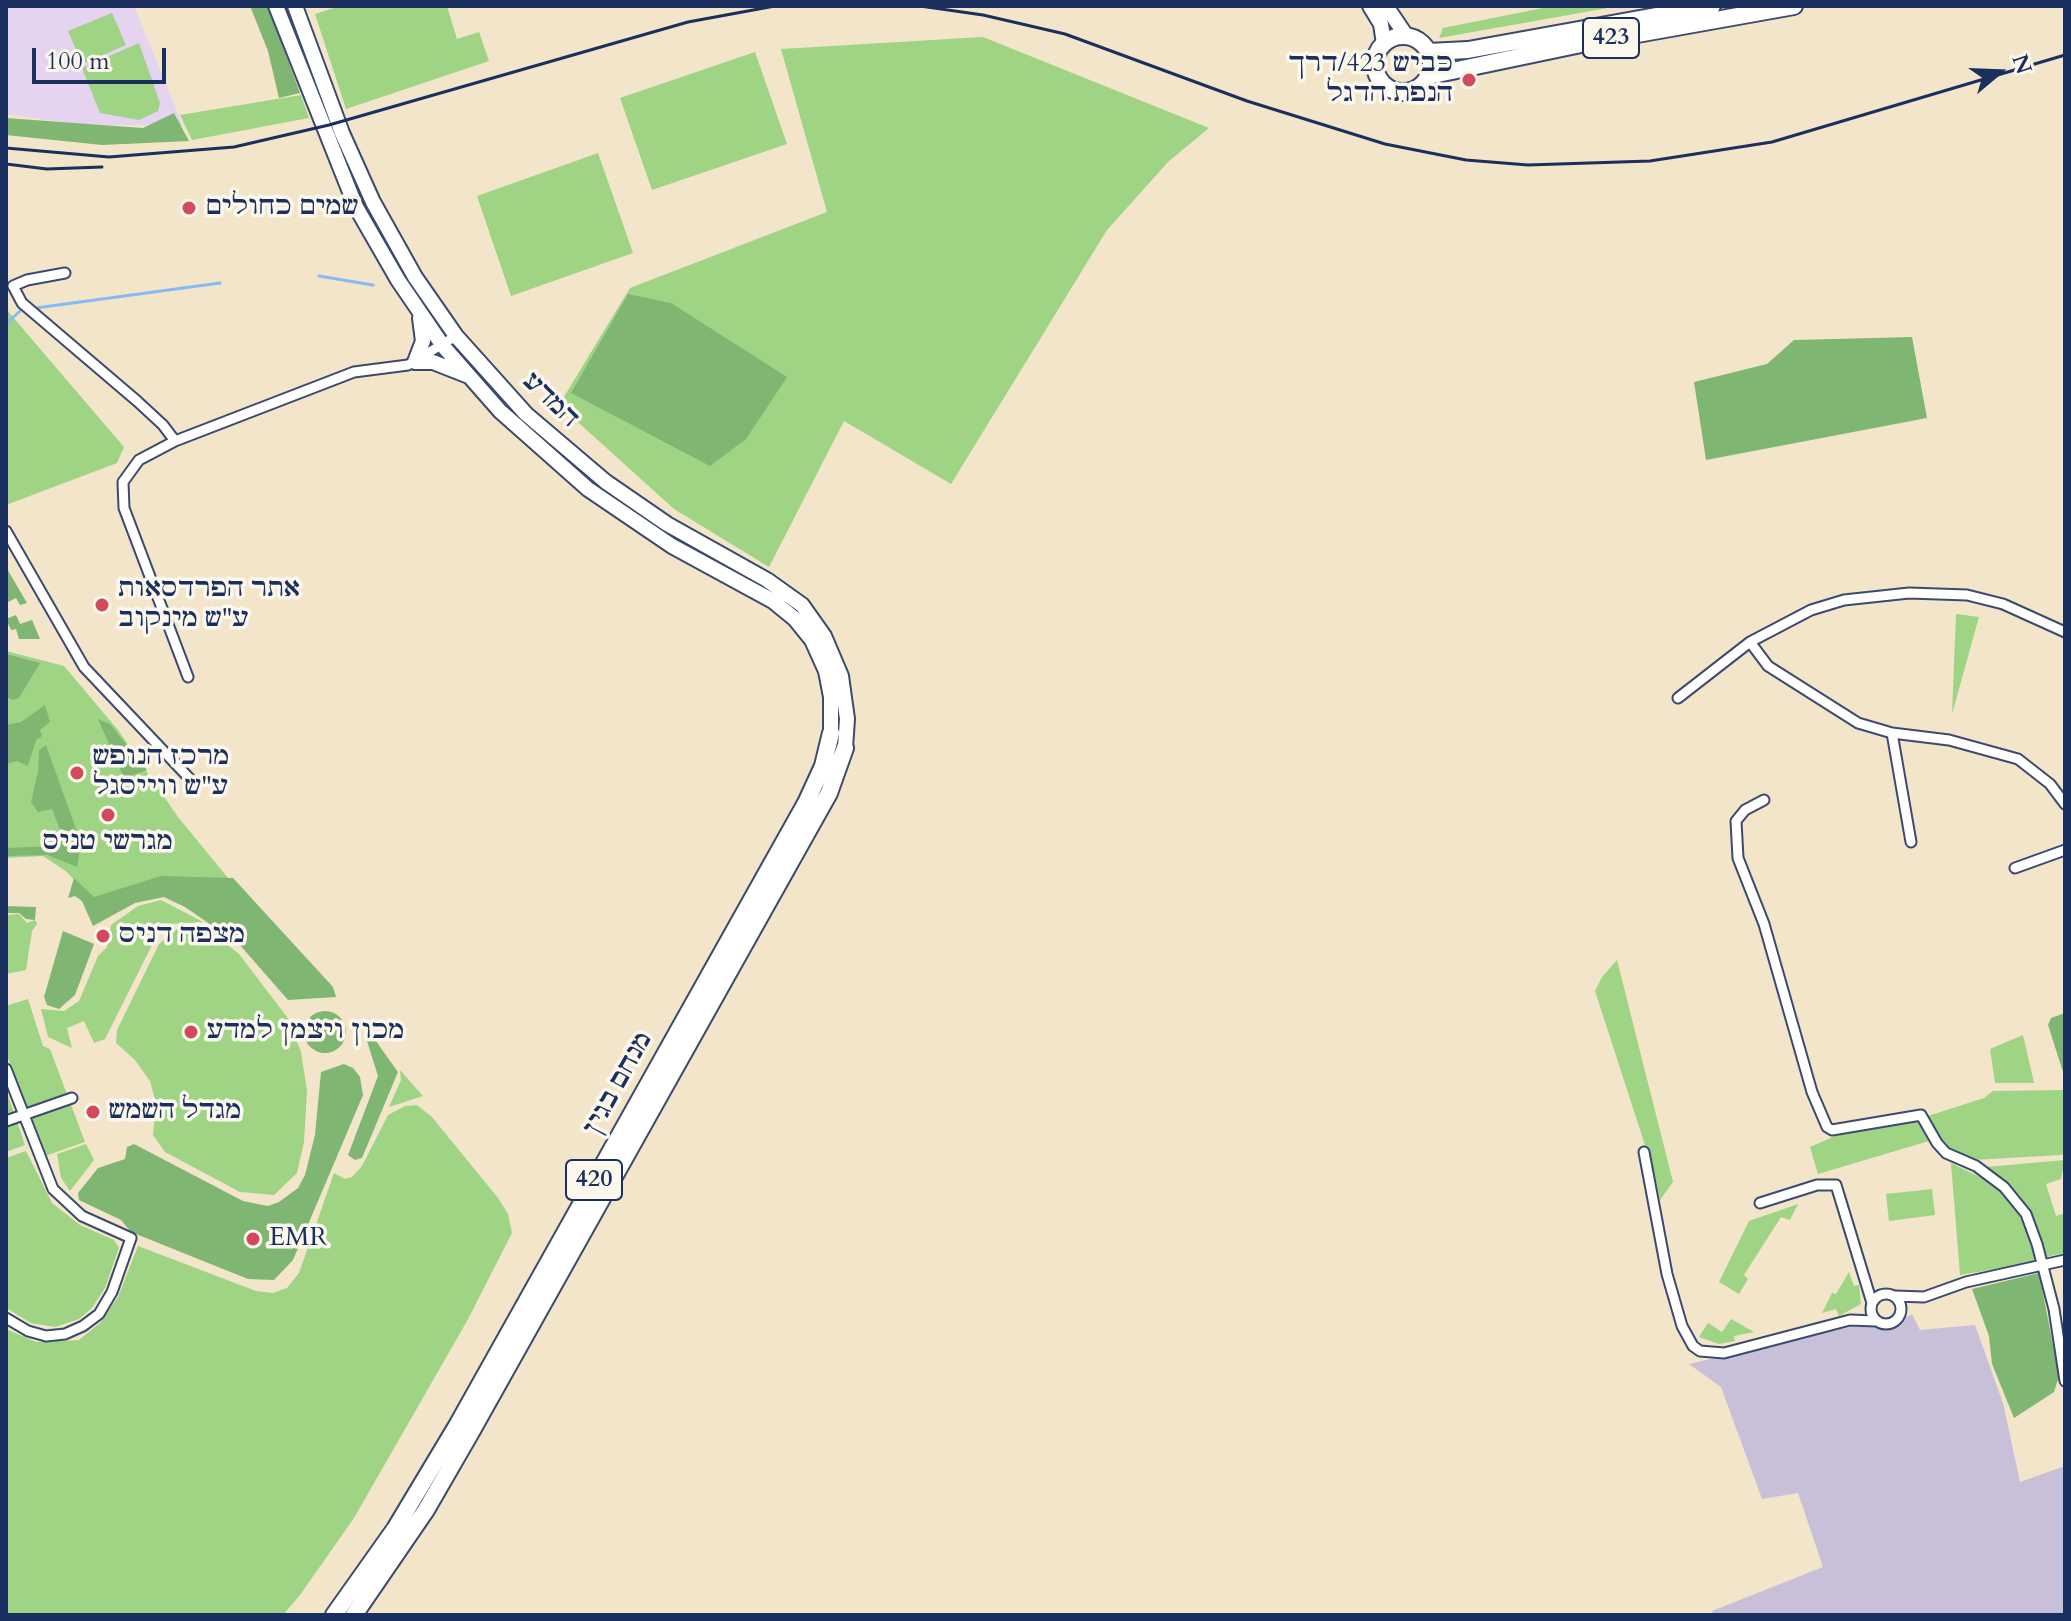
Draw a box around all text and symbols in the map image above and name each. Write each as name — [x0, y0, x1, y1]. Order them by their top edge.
road number: 423 — [1583, 18, 1639, 58]
scale bar — [36, 32, 170, 82]
north arrow — [1959, 32, 2039, 112]
text: 100 m — [46, 45, 110, 78]
place label: כביש 423/דרך הנפת הדגל — [1288, 49, 1453, 110]
text: N — [2004, 50, 2039, 78]
marker: כביש 423/דרך הנפת הדגל — [1460, 71, 1478, 89]
place label: שמים כחולים — [205, 192, 359, 224]
marker: שמים כחולים — [180, 199, 198, 217]
street label: המדע — [515, 367, 585, 435]
place label: אתר הפרדסאות ע"ש מינקוב — [118, 574, 300, 636]
marker: אתר הפרדסאות ע"ש מינקוב — [93, 596, 111, 614]
place label: מרכז הנופש ע"ש ווייסגל — [93, 742, 230, 804]
marker: מרכז הנופש ע"ש ווייסגל — [68, 764, 86, 782]
marker: מגרשי טניס — [99, 806, 117, 824]
place label: מגרשי טניס — [43, 827, 173, 859]
place label: מצפה דניס — [119, 920, 245, 952]
marker: מצפה דניס — [94, 927, 112, 945]
place label: מכון ויצמן למדע — [207, 1016, 405, 1048]
marker: מכון ויצמן למדע — [182, 1023, 200, 1041]
street label: מנחם בגין — [578, 1027, 660, 1141]
place label: מגדל השמש — [109, 1096, 242, 1128]
marker: מגדל השמש — [84, 1103, 102, 1121]
road number: 420 — [566, 1160, 622, 1200]
place label: EMR — [269, 1223, 328, 1255]
marker: EMR — [244, 1230, 262, 1248]

